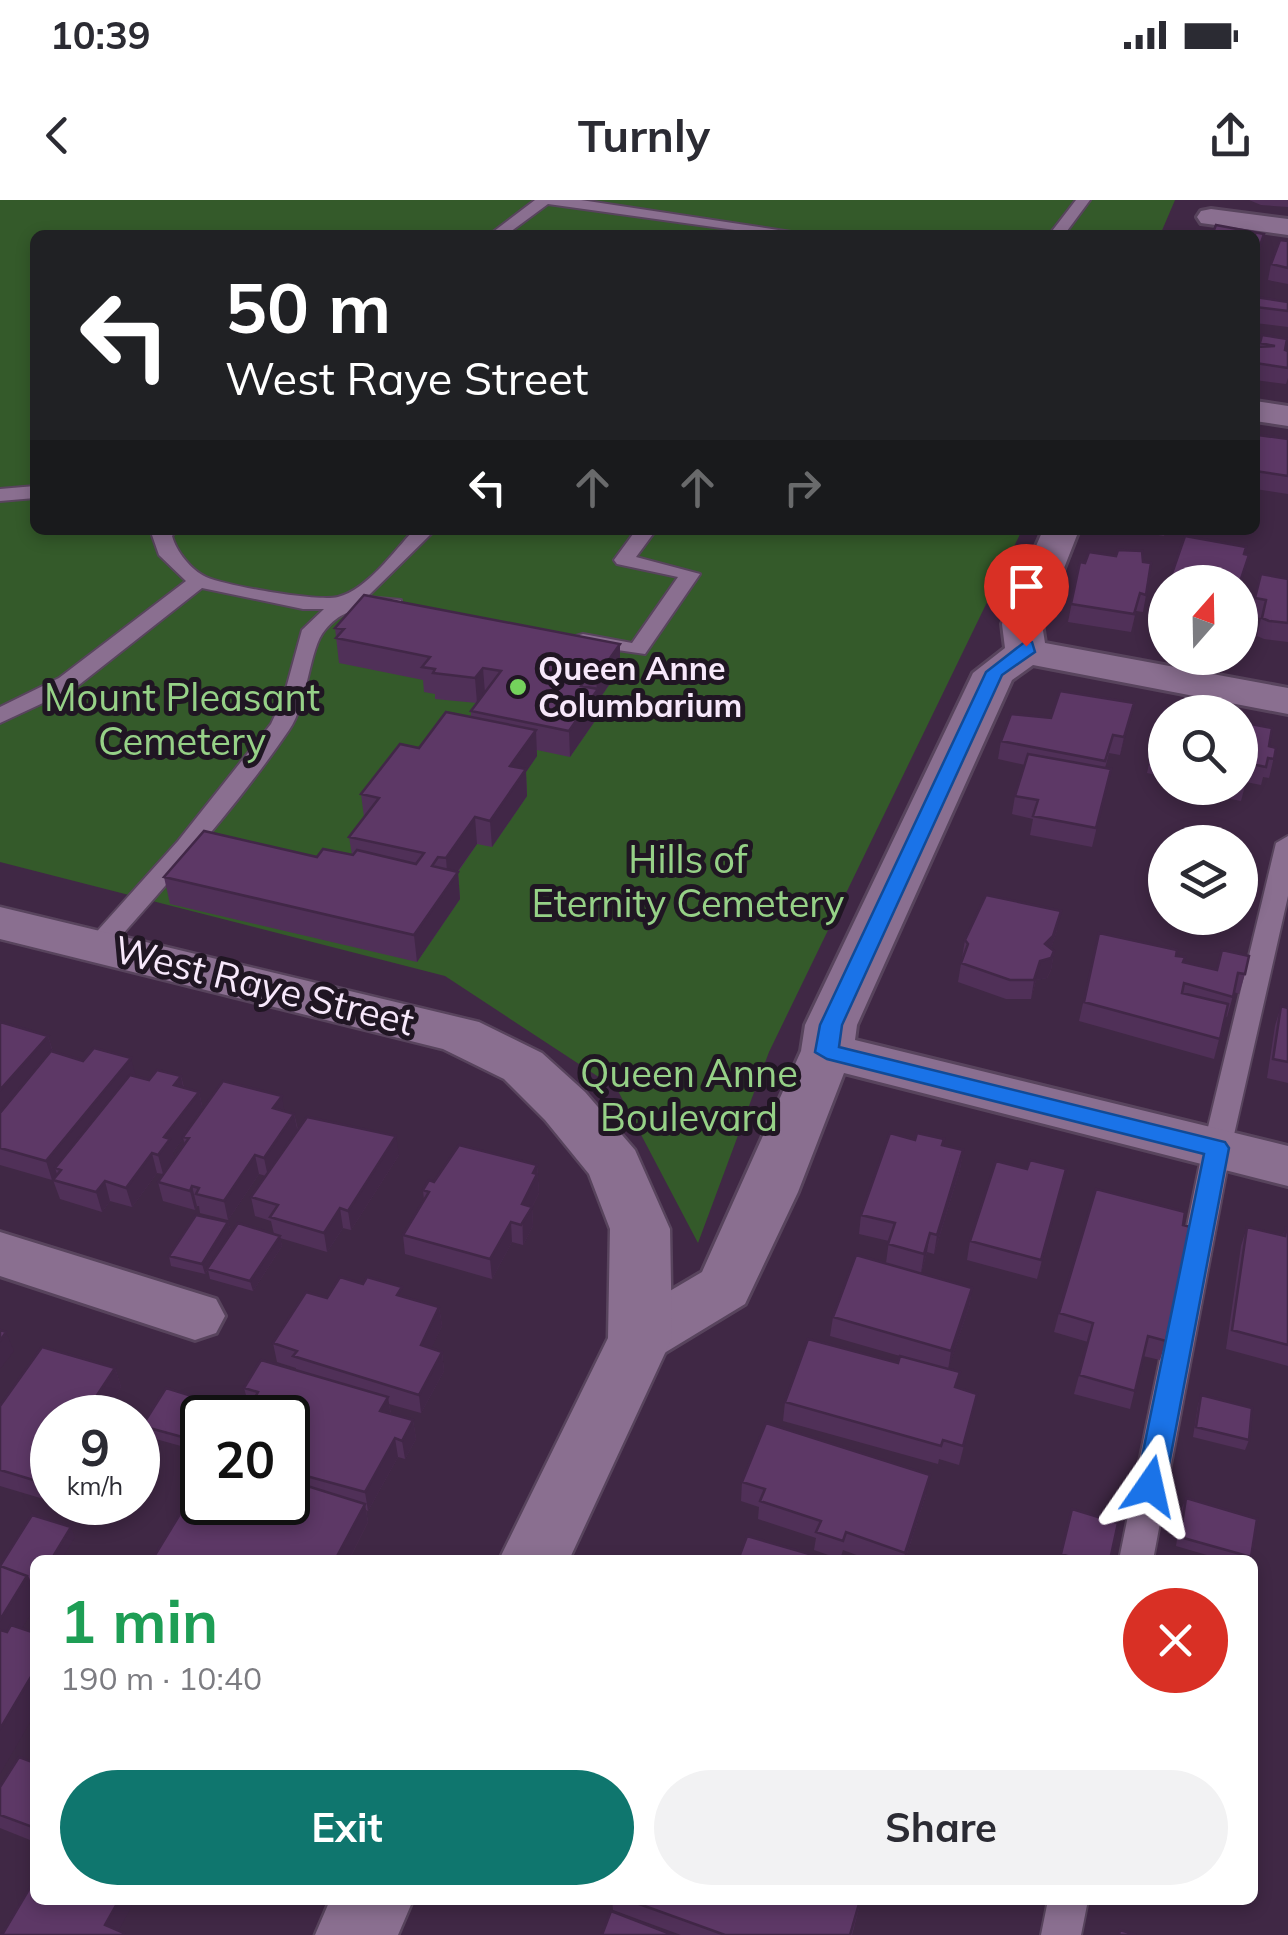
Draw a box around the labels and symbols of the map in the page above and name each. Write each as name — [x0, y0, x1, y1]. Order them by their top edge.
pin — [984, 544, 1069, 647]
north arrow — [1148, 565, 1258, 675]
place label: Queen Anne Columbarium — [538, 648, 742, 725]
park label: Mount Pleasant Cemetery — [44, 673, 320, 765]
marker: Queen Anne Columbarium — [507, 676, 529, 698]
park label: Hills of Eternity Cemetery — [532, 835, 844, 927]
street label: West Raye Street — [110, 925, 419, 1045]
park label: Queen Anne Boulevard — [580, 1049, 798, 1141]
speed limit sign: 20 — [180, 1395, 310, 1525]
position arrow — [1098, 1434, 1202, 1538]

